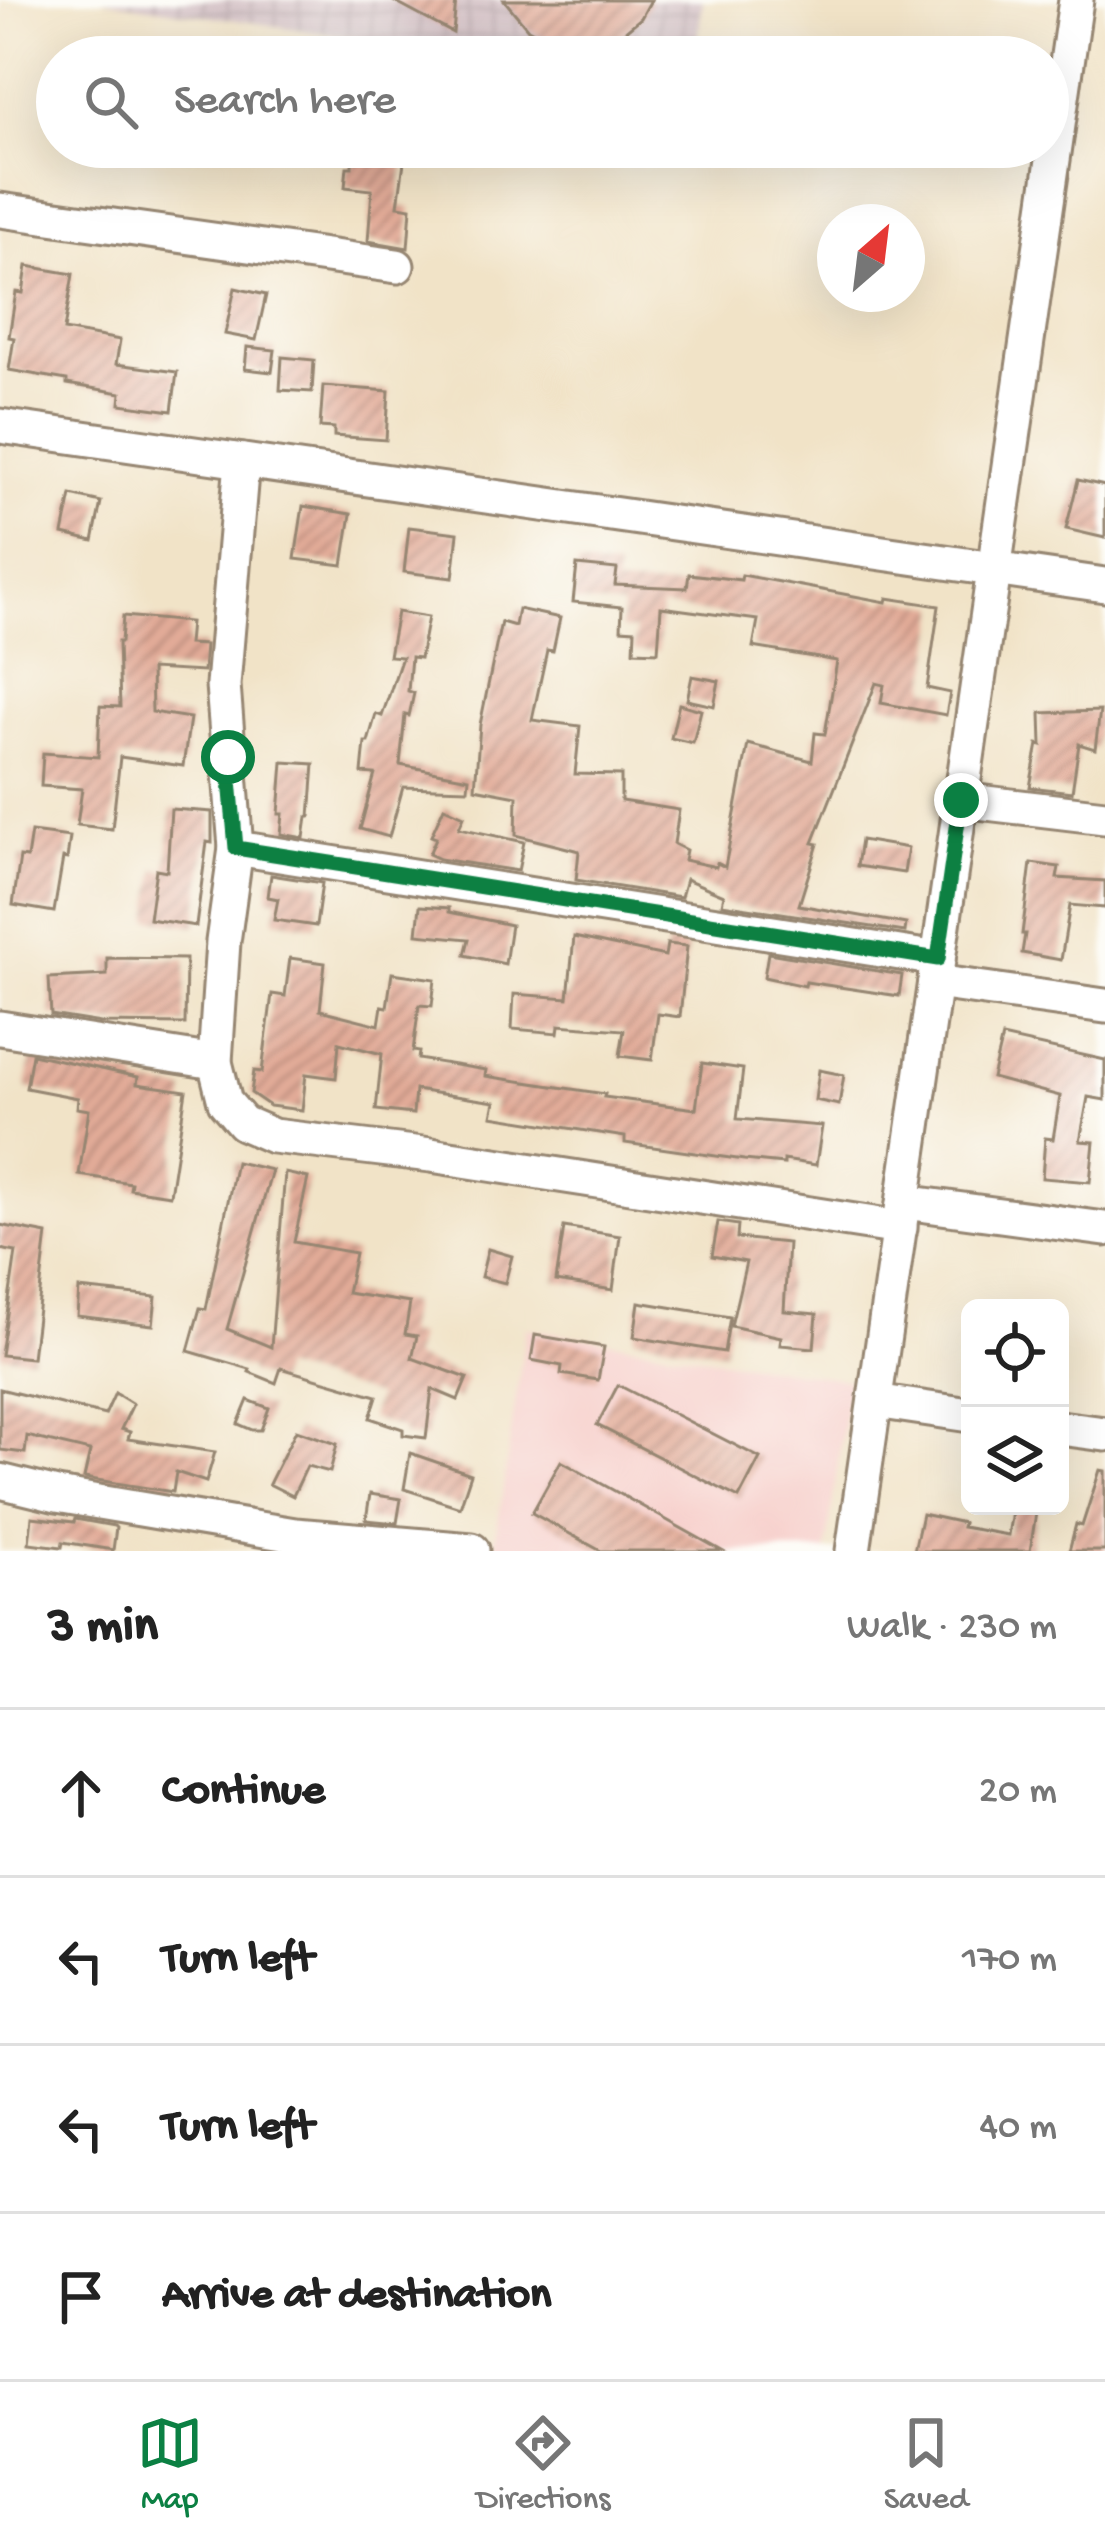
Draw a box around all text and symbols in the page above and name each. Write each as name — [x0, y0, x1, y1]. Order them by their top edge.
search box — [36, 36, 1069, 168]
icon: search — [78, 69, 144, 135]
text: Search here — [174, 76, 396, 129]
north arrow — [817, 204, 925, 312]
route start — [201, 730, 255, 784]
route end — [934, 773, 988, 827]
map controls — [961, 1299, 1069, 1515]
button: locate — [961, 1299, 1069, 1407]
button: layers — [961, 1407, 1069, 1515]
text: 3 min — [48, 1599, 158, 1659]
text: Walk · 230 m — [847, 1606, 1057, 1652]
icon: ahead — [48, 1760, 114, 1826]
text: Continue — [162, 1766, 325, 1819]
text: 20 m — [979, 1770, 1057, 1816]
icon: left — [48, 1928, 114, 1994]
text: Turn left — [162, 1934, 314, 1987]
text: 170 m — [962, 1938, 1057, 1984]
icon: left — [48, 2096, 114, 2162]
text: Turn left — [162, 2102, 314, 2155]
text: 40 m — [979, 2106, 1057, 2152]
icon: arrive — [48, 2264, 114, 2330]
text: Arrive at destination — [162, 2270, 551, 2323]
tab: Map — [137, 2410, 203, 2520]
tab: Directions — [476, 2410, 610, 2520]
tab: Saved — [884, 2410, 968, 2520]

